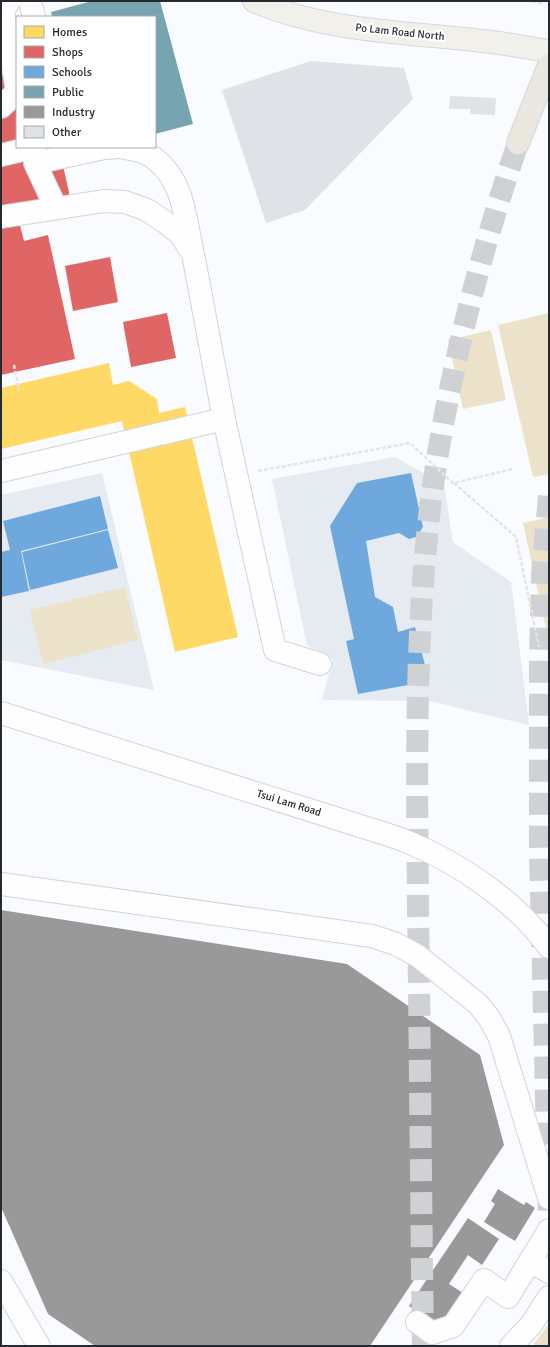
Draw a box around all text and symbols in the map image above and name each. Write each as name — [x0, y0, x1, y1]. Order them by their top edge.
legend — [16, 16, 156, 148]
street label: Po Lam Road North — [355, 21, 445, 43]
text: Homes — [52, 25, 87, 40]
text: Shops — [52, 45, 83, 60]
text: Schools — [52, 65, 92, 80]
text: Public — [52, 85, 84, 100]
text: Industry — [52, 105, 95, 120]
text: Other — [52, 125, 82, 140]
street label: Tsui Lam Road — [255, 787, 323, 819]

